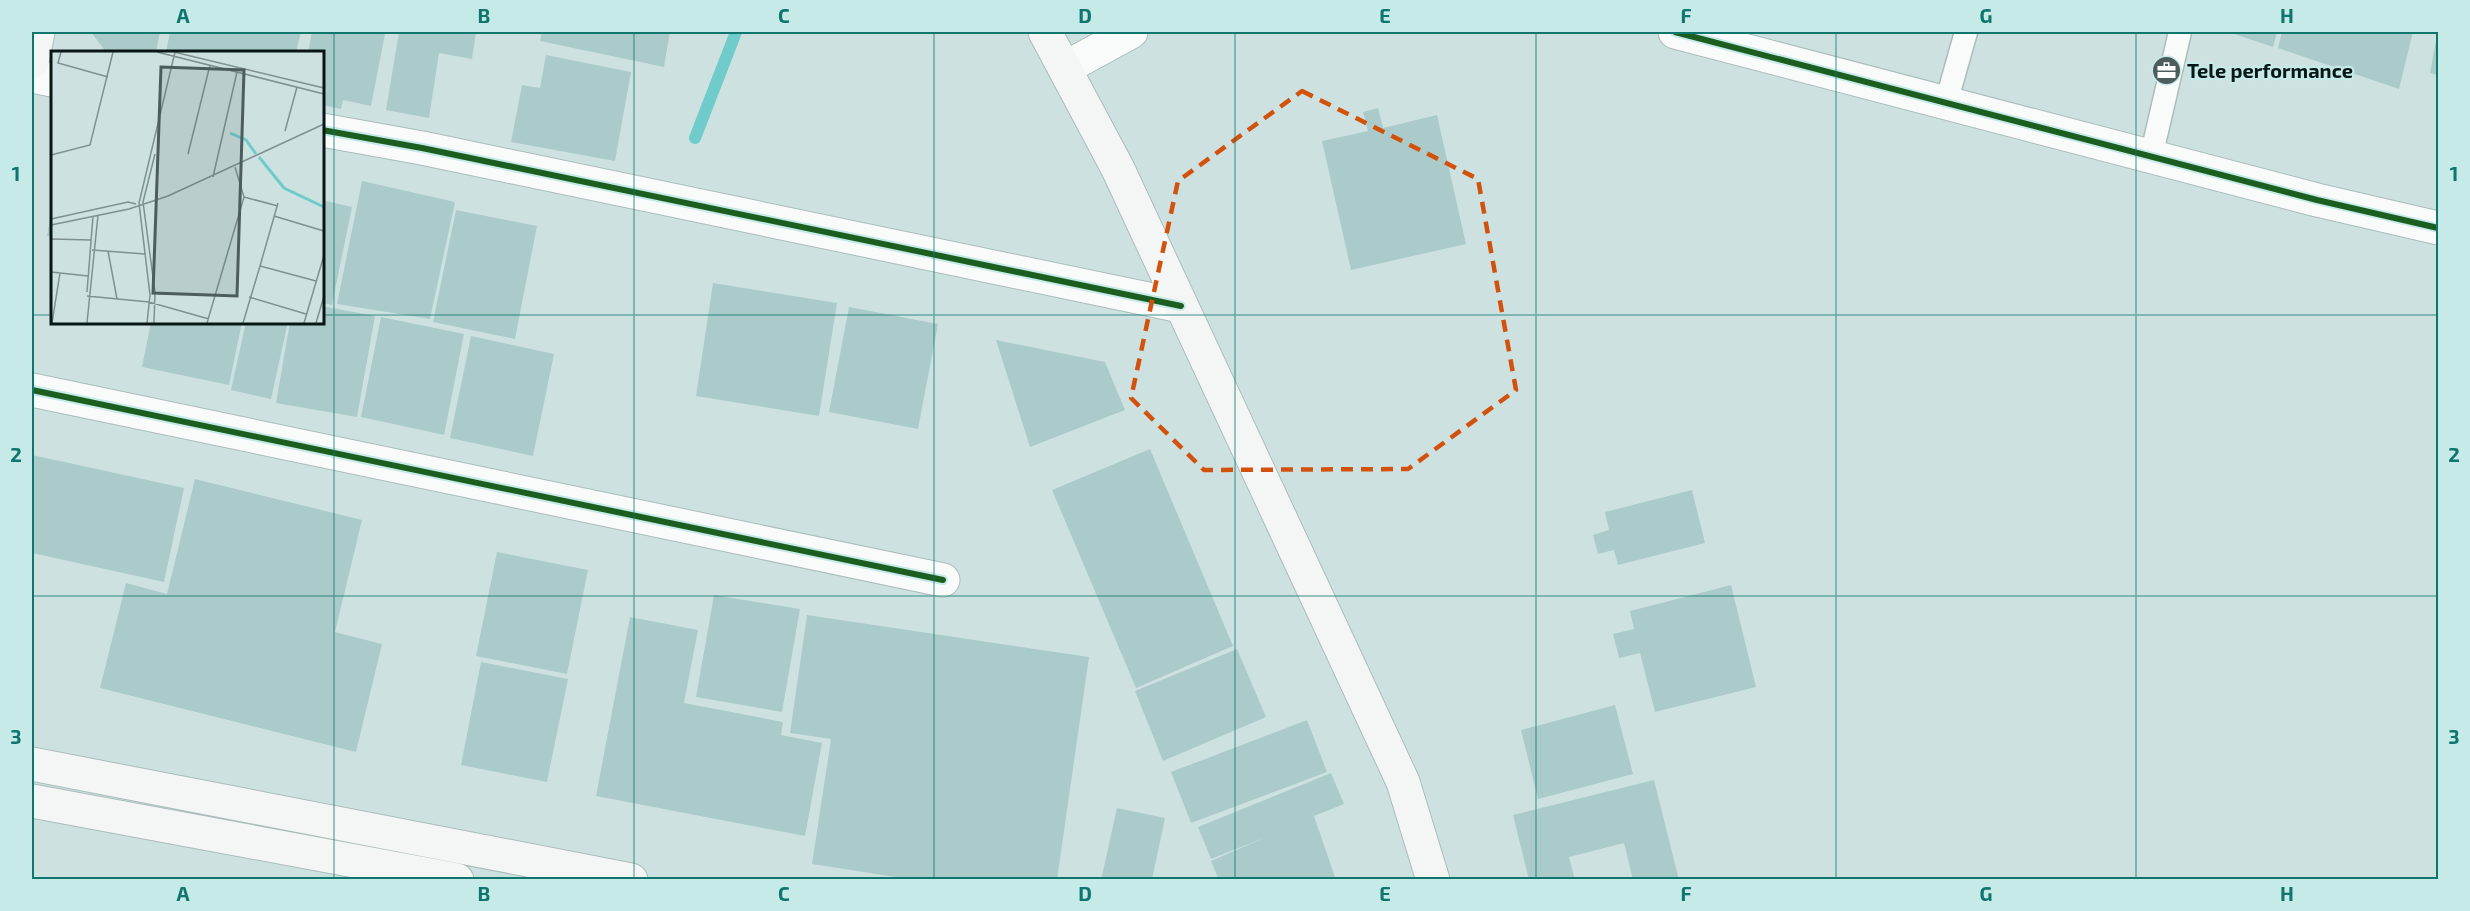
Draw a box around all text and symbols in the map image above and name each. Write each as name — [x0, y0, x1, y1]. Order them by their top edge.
text: A — [176, 3, 190, 27]
text: B — [478, 3, 490, 27]
text: C — [778, 3, 790, 27]
text: D — [1078, 3, 1092, 27]
text: E — [1379, 3, 1391, 27]
text: F — [1680, 3, 1692, 27]
text: G — [1980, 3, 1992, 27]
text: H — [2280, 3, 2294, 27]
inset map — [51, 51, 324, 324]
office icon: Tele performance — [2150, 54, 2182, 86]
place label: Tele performance — [2187, 58, 2353, 82]
text: 1 — [12, 161, 20, 185]
text: 1 — [2450, 161, 2458, 185]
text: 2 — [10, 442, 22, 466]
text: 2 — [2448, 442, 2460, 466]
text: 3 — [10, 724, 22, 748]
text: 3 — [2448, 724, 2460, 748]
text: A — [176, 881, 190, 905]
text: B — [478, 881, 490, 905]
text: C — [778, 881, 790, 905]
text: D — [1078, 881, 1092, 905]
text: E — [1379, 881, 1391, 905]
text: F — [1680, 881, 1692, 905]
text: G — [1980, 881, 1992, 905]
text: H — [2280, 881, 2294, 905]

